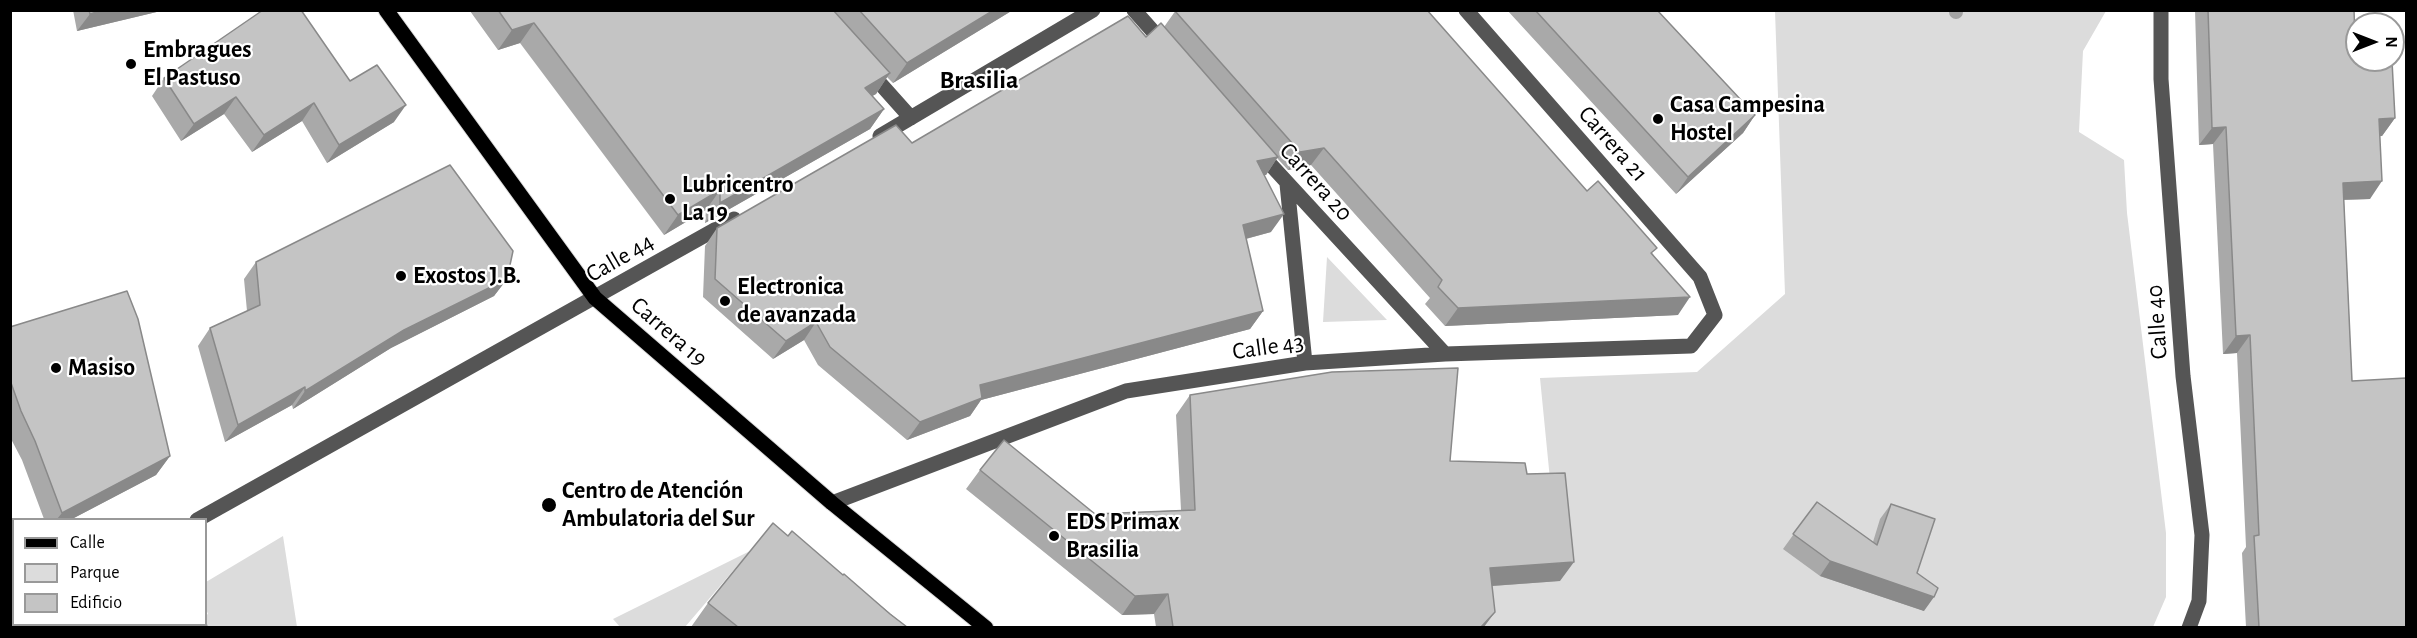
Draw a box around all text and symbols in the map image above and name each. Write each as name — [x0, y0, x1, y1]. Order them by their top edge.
north arrow — [2345, 12, 2405, 72]
place label: Embragues El Pastuso — [143, 36, 251, 92]
text: N — [2383, 36, 2399, 48]
marker: Embragues El Pastuso — [124, 57, 138, 71]
district label: Brasilia — [939, 64, 1019, 96]
place label: Casa Campesina Hostel — [1670, 91, 1825, 147]
street label: Carrera 21 — [1572, 100, 1654, 188]
marker: Casa Campesina Hostel — [1651, 112, 1665, 126]
street label: Carrera 20 — [1273, 137, 1359, 227]
place label: Lubricentro La 19 — [682, 171, 794, 227]
marker: Lubricentro La 19 — [663, 192, 677, 206]
street label: Calle 44 — [581, 227, 659, 289]
place label: Exostos J.B. — [413, 262, 521, 290]
marker: Exostos J.B. — [394, 269, 408, 283]
place label: Electronica de avanzada — [737, 273, 856, 329]
street label: Calle 40 — [2140, 284, 2174, 360]
street label: Carrera 19 — [625, 291, 713, 373]
marker: Electronica de avanzada — [718, 294, 732, 308]
street label: Calle 43 — [1230, 328, 1306, 366]
place label: Masiso — [68, 354, 135, 382]
marker: Masiso — [49, 361, 63, 375]
place label: Centro de Atención Ambulatoria del Sur — [562, 477, 754, 533]
marker: Centro de Atención Ambulatoria del Sur — [540, 496, 558, 514]
place label: EDS Primax Brasilia — [1066, 508, 1179, 564]
legend — [12, 518, 207, 626]
marker: EDS Primax Brasilia — [1047, 529, 1061, 543]
text: Calle — [70, 534, 105, 552]
text: Parque — [70, 564, 119, 582]
text: Edificio — [70, 594, 122, 612]

